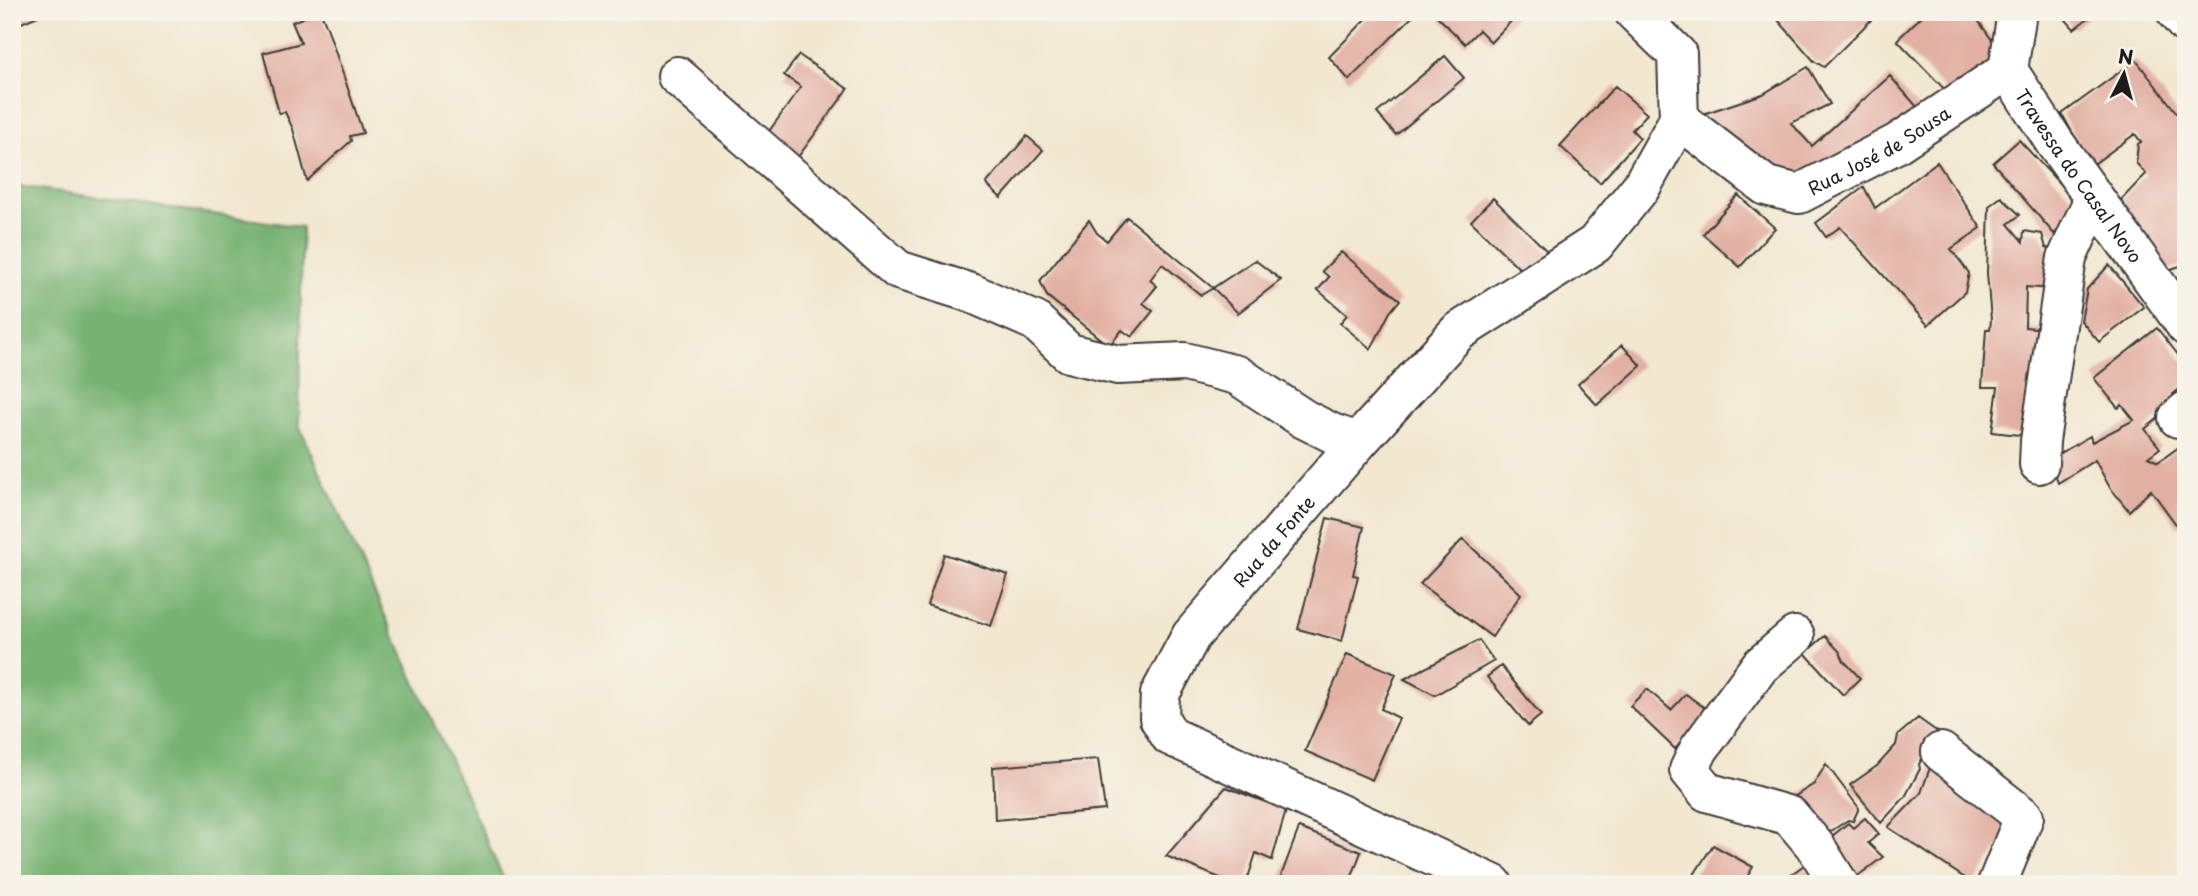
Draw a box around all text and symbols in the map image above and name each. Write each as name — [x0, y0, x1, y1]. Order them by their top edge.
north arrow — [2090, 38, 2160, 108]
text: N — [2117, 41, 2135, 71]
street label: Travessa do Casal Novo — [2010, 83, 2150, 268]
street label: Rua José de Sousa — [1803, 98, 1956, 201]
street label: Rua da Fonte — [1226, 489, 1320, 592]

